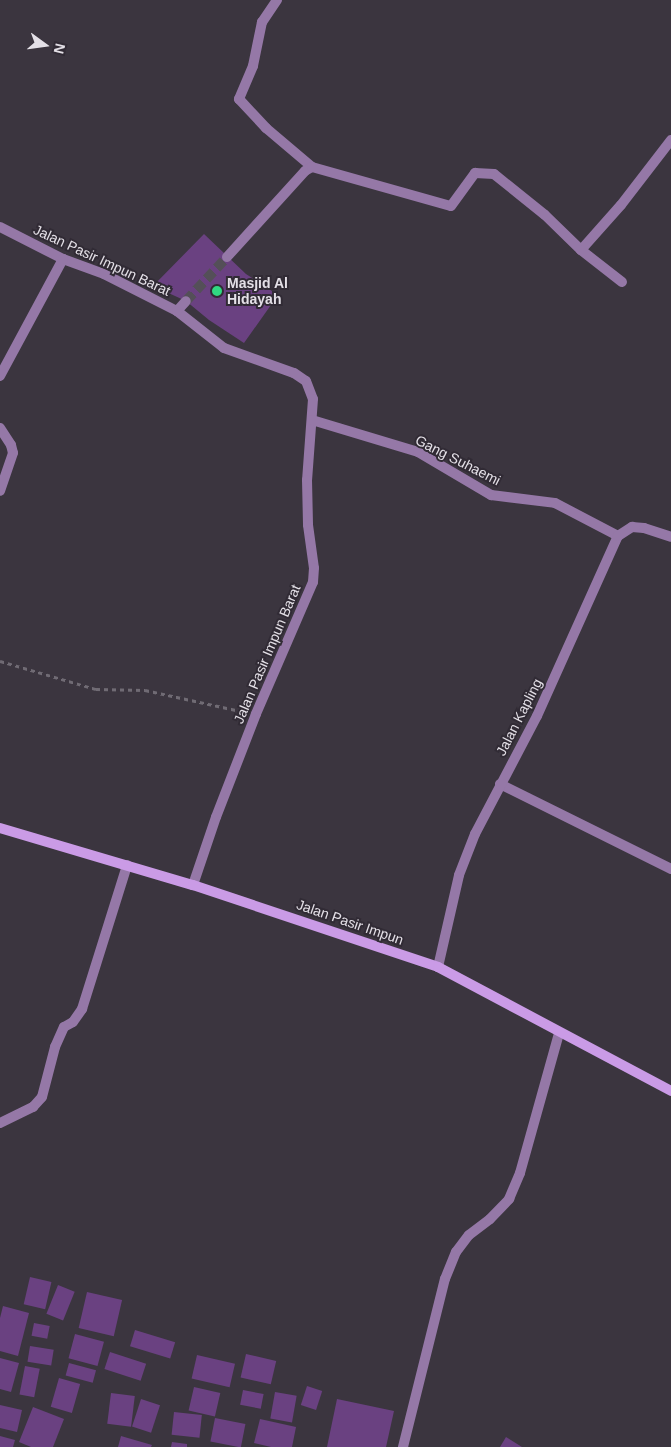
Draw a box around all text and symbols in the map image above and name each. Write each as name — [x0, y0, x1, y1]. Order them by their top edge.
north arrow — [20, 20, 70, 70]
text: N — [51, 42, 69, 55]
street label: Jalan Pasir Impun Barat — [31, 221, 173, 299]
place label: Masjid Al Hidayah — [227, 275, 288, 308]
marker: Masjid Al Hidayah — [211, 285, 223, 297]
street label: Gang Suhaemi — [413, 431, 503, 489]
street label: Jalan Pasir Impun Barat — [230, 582, 304, 726]
street label: Jalan Kapling — [492, 676, 546, 758]
street label: Jalan Pasir Impun — [294, 896, 406, 948]

